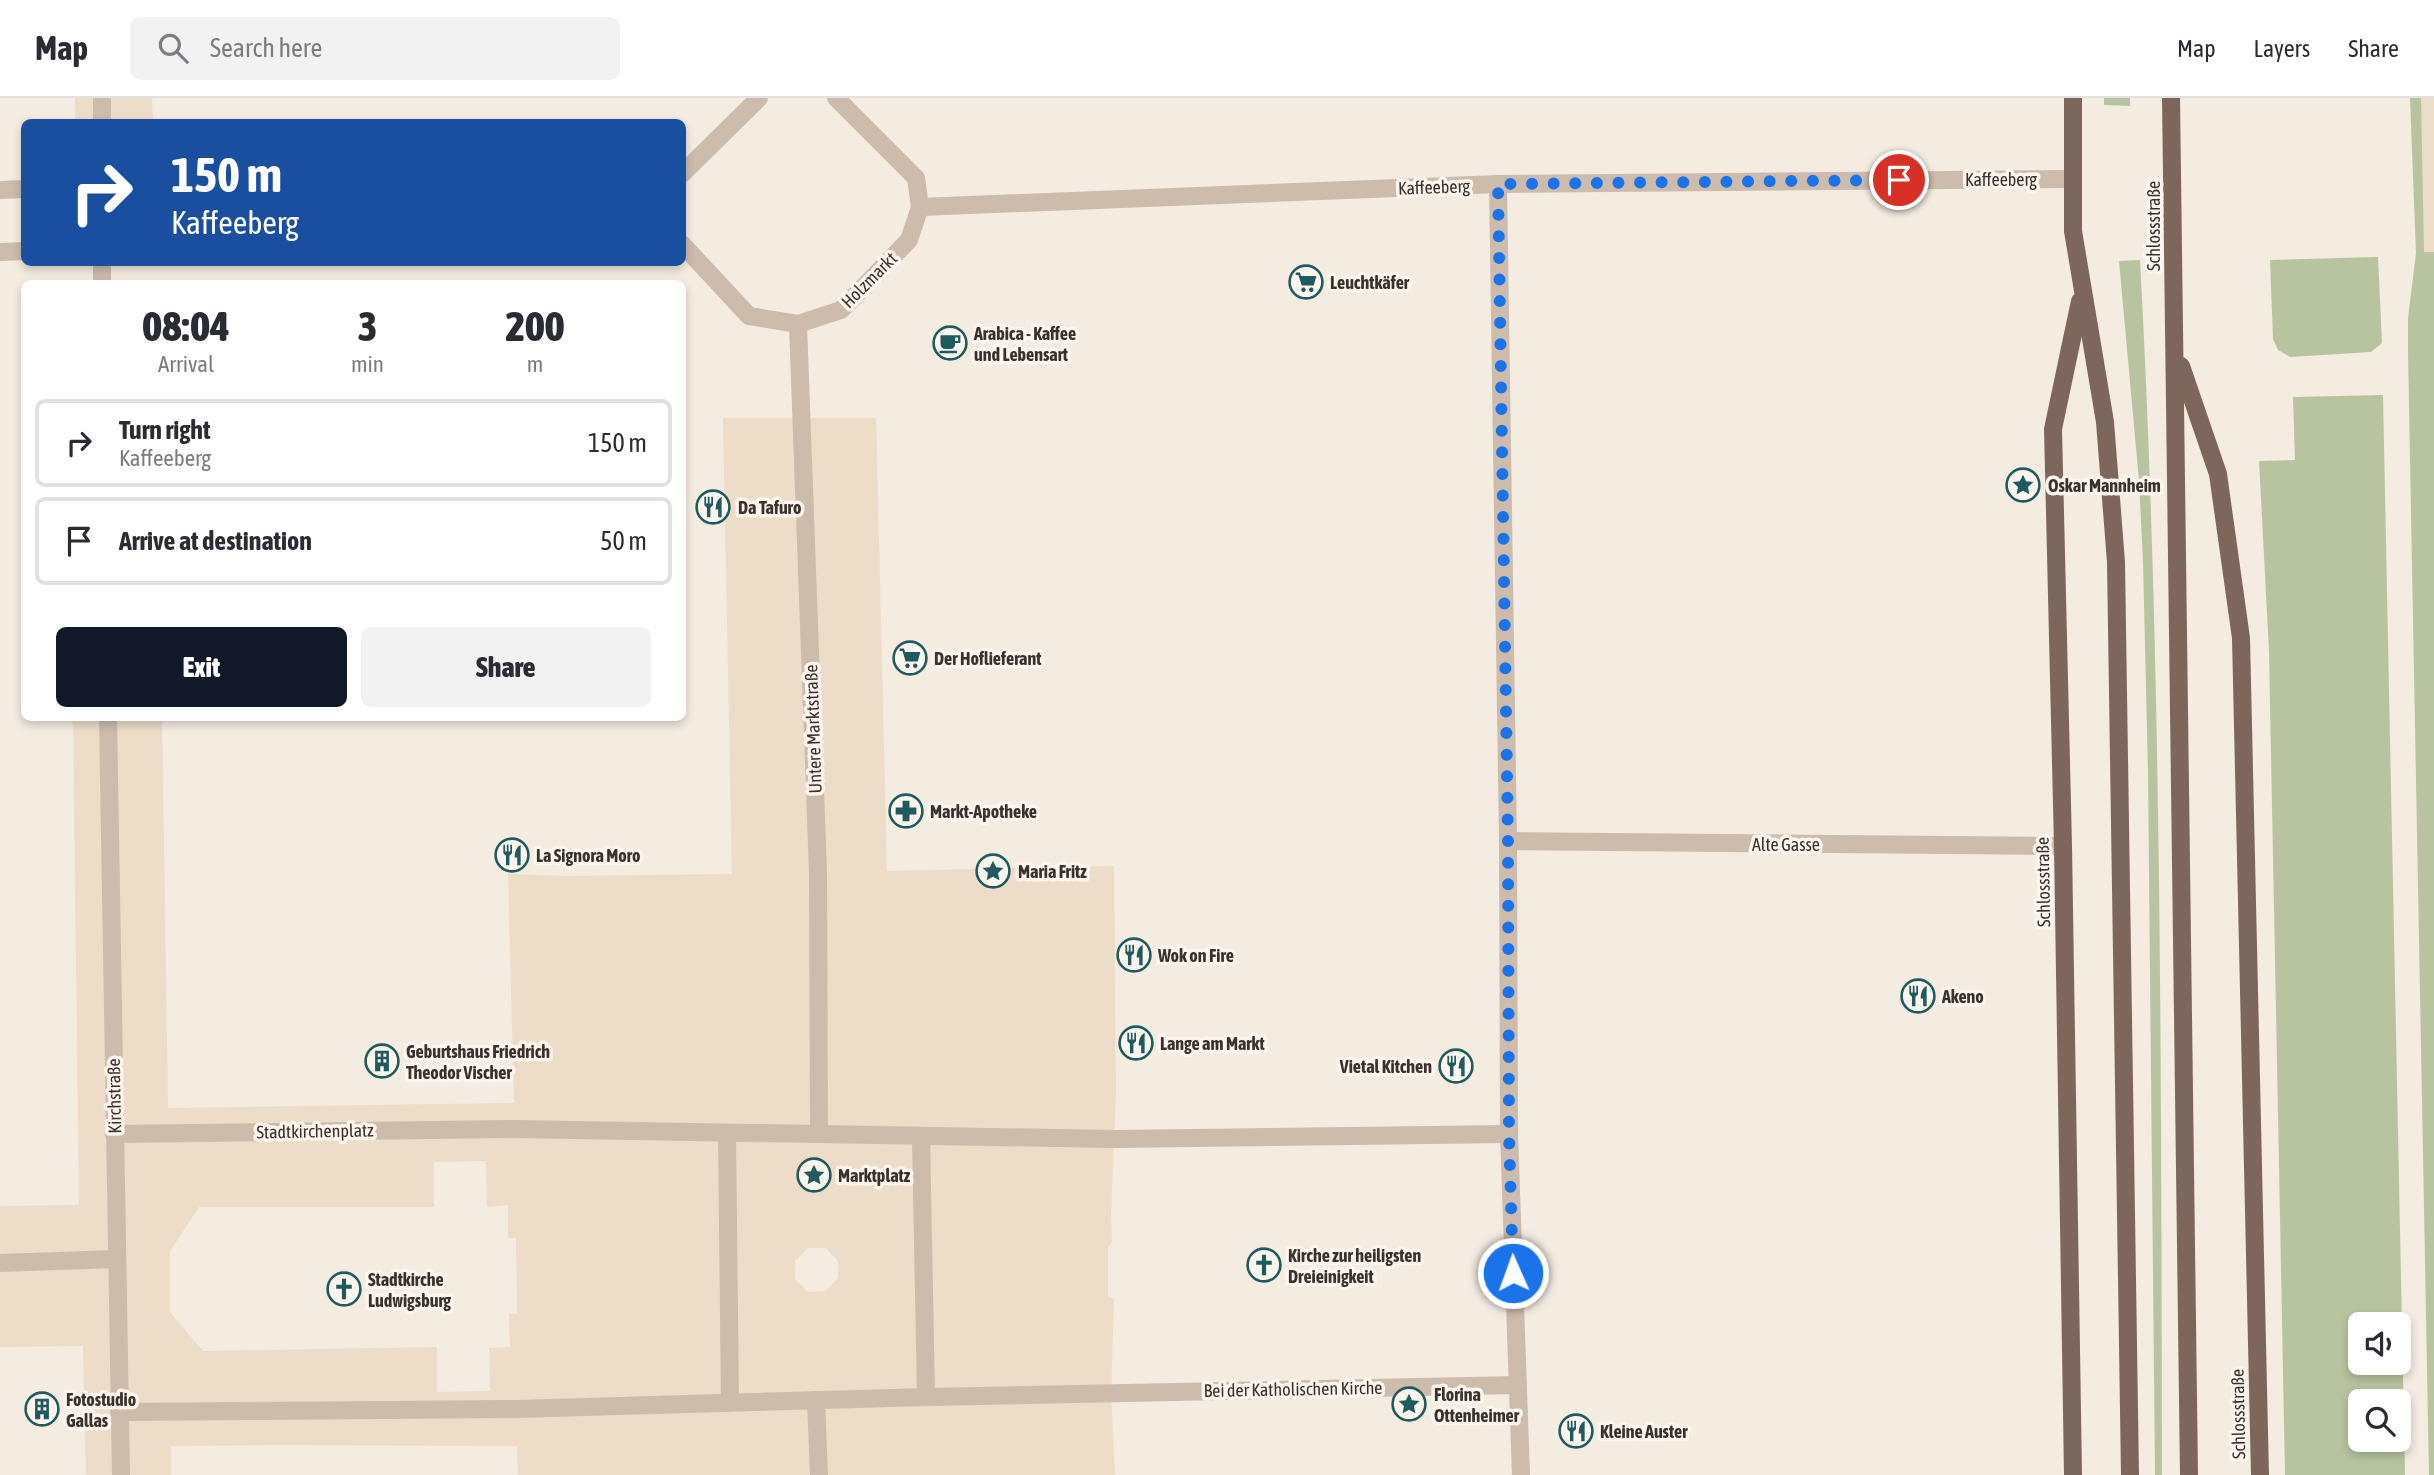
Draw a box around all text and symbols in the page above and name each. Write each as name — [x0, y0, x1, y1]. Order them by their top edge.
search box — [130, 17, 620, 80]
text: Map — [35, 29, 88, 67]
icon: search — [154, 29, 192, 67]
text: Search here — [210, 33, 322, 63]
text: Map — [2177, 35, 2216, 62]
text: Layers — [2254, 35, 2310, 62]
text: Share — [2348, 35, 2399, 62]
text: 150 m — [171, 146, 282, 202]
icon: right — [56, 147, 147, 238]
pin — [1869, 150, 1929, 210]
icon: arrive — [1880, 161, 1918, 199]
street label: Kaffeeberg — [1965, 169, 2037, 190]
street label: Kaffeeberg — [1398, 175, 1471, 199]
street label: Schlossstraße — [2143, 181, 2164, 271]
text: Kaffeeberg — [171, 204, 299, 241]
street label: Holzmarkt — [837, 248, 901, 312]
supermarket icon: Leuchtkäfer — [1287, 263, 1325, 301]
place label: Leuchtkäfer — [1330, 272, 1410, 293]
text: 08:04 — [142, 302, 230, 350]
text: 3 — [358, 302, 377, 350]
text: 200 — [505, 302, 565, 350]
place label: Arabica - Kaffee und Lebensart — [973, 323, 1076, 365]
cafe icon: Arabica - Kaffee und Lebensart — [931, 324, 969, 362]
text: Arrival — [158, 351, 214, 377]
text: min — [351, 351, 384, 377]
text: m — [527, 351, 543, 377]
text: Turn right — [119, 415, 210, 445]
icon: right — [60, 424, 98, 462]
text: 150 m — [588, 428, 647, 458]
text: Kaffeeberg — [119, 445, 211, 471]
place icon: Oskar Mannheim — [2004, 466, 2042, 504]
place label: Oskar Mannheim — [2048, 475, 2161, 496]
restaurant icon: Da Tafuro — [694, 488, 732, 526]
place label: Da Tafuro — [738, 497, 801, 518]
icon: arrive — [60, 522, 98, 560]
text: Arrive at destination — [119, 526, 312, 556]
text: 50 m — [600, 526, 647, 556]
button: Exit — [56, 627, 347, 707]
button: Share — [361, 627, 651, 707]
supermarket icon: Der Hoflieferant — [891, 639, 929, 677]
place label: Der Hoflieferant — [934, 648, 1042, 669]
street label: Untere Marktstraße — [800, 664, 826, 794]
pharmacy icon: Markt-Apotheke — [887, 792, 925, 830]
place label: Markt-Apotheke — [930, 801, 1037, 822]
street label: Alte Gasse — [1752, 834, 1820, 855]
restaurant icon: La Signora Moro — [493, 836, 531, 874]
street label: Schlossstraße — [2032, 837, 2054, 927]
place label: La Signora Moro — [536, 845, 641, 866]
place icon: Maria Fritz — [974, 852, 1012, 890]
place label: Maria Fritz — [1018, 861, 1087, 882]
restaurant icon: Wok on Fire — [1115, 936, 1153, 974]
place label: Wok on Fire — [1157, 945, 1234, 966]
restaurant icon: Akeno — [1899, 977, 1937, 1015]
place label: Akeno — [1941, 986, 1984, 1007]
restaurant icon: Lange am Markt — [1117, 1024, 1155, 1062]
place label: Lange am Markt — [1160, 1033, 1266, 1054]
place label: Geburtshaus Friedrich Theodor Vischer — [406, 1041, 550, 1083]
building icon: Geburtshaus Friedrich Theodor Vischer — [363, 1042, 401, 1080]
restaurant icon: Vietal Kitchen — [1437, 1047, 1475, 1085]
place label: Vietal Kitchen — [1339, 1056, 1432, 1077]
street label: Kirchstraße — [103, 1058, 125, 1134]
street label: Stadtkirchenplatz — [256, 1119, 374, 1143]
place icon: Marktplatz — [795, 1156, 833, 1194]
place label: Marktplatz — [838, 1165, 911, 1186]
position arrow — [1476, 1236, 1550, 1310]
place label: Kirche zur heiligsten Dreieinigkeit — [1288, 1245, 1421, 1287]
church icon: Kirche zur heiligsten Dreieinigkeit — [1245, 1246, 1283, 1284]
place label: Stadtkirche Ludwigsburg — [368, 1269, 451, 1311]
church icon: Stadtkirche Ludwigsburg — [325, 1270, 363, 1308]
map controls — [2348, 1312, 2411, 1452]
button: sound — [2348, 1312, 2411, 1375]
street label: Schlossstraße — [2227, 1369, 2249, 1459]
street label: Bei der Katholischen Kirche — [1203, 1377, 1383, 1401]
place label: Florina Ottenheimer — [1434, 1384, 1520, 1426]
place icon: Florina Ottenheimer — [1390, 1385, 1428, 1423]
place label: Fotostudio Gallas — [66, 1389, 136, 1431]
button: search — [2348, 1389, 2411, 1452]
building icon: Fotostudio Gallas — [23, 1390, 61, 1428]
restaurant icon: Kleine Auster — [1557, 1412, 1595, 1450]
place label: Kleine Auster — [1600, 1421, 1688, 1442]

